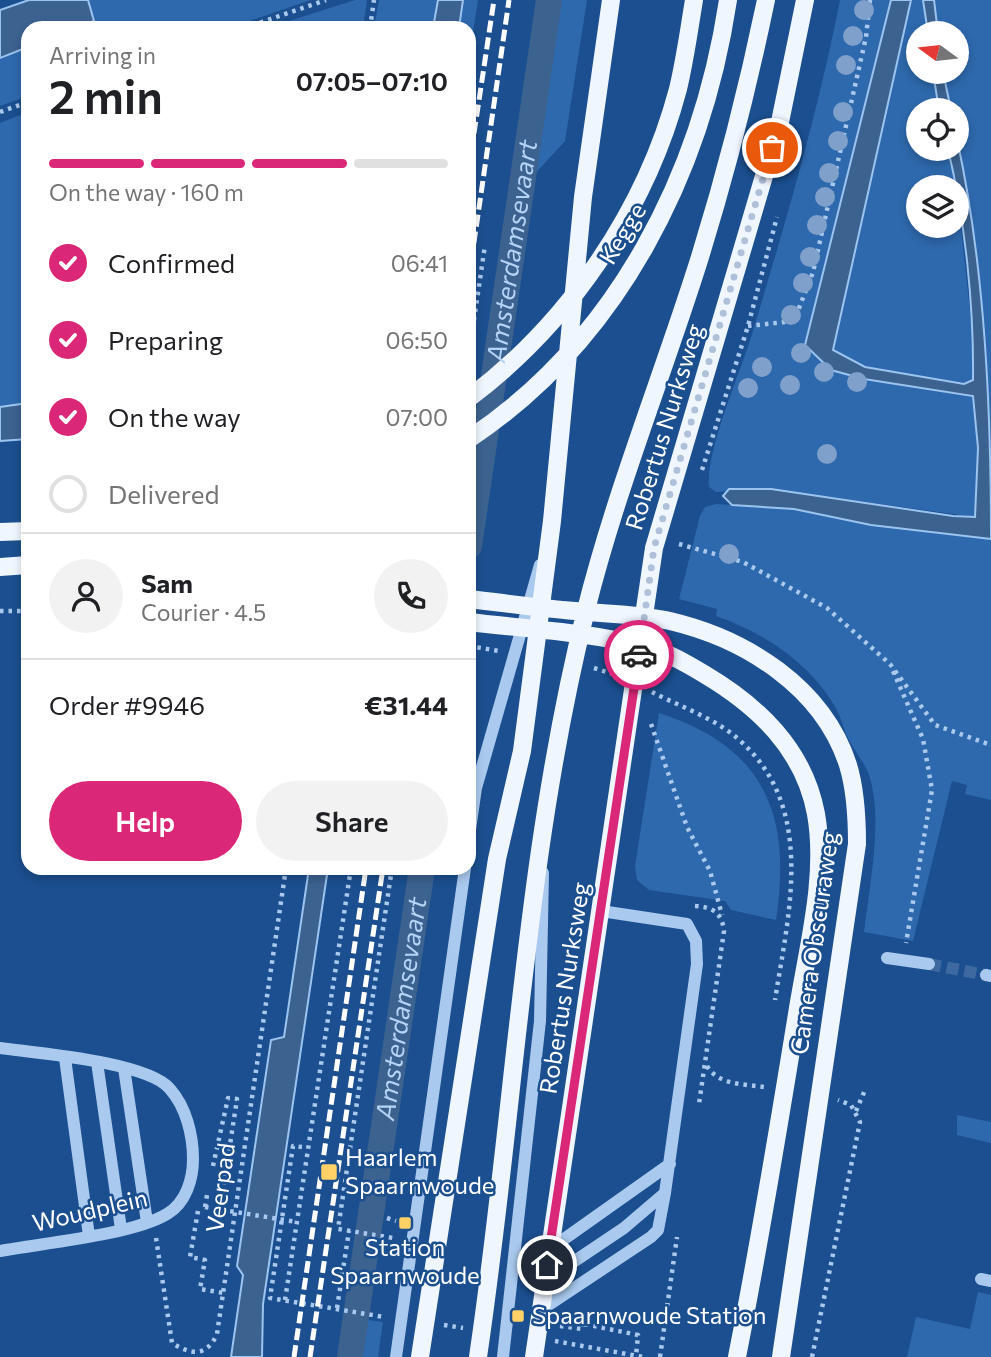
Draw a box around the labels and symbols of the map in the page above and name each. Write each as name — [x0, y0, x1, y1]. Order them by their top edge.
north arrow — [906, 21, 970, 84]
pin — [742, 118, 802, 178]
water label: Amsterdamsevaart — [479, 136, 543, 365]
street label: Kegge — [592, 197, 651, 269]
street label: Robertus Nurksweg — [618, 320, 709, 533]
courier — [604, 620, 674, 690]
street label: Camera Obscuraweg — [784, 829, 844, 1056]
street label: Robertus Nurksweg — [532, 880, 595, 1096]
water label: Amsterdamsevaart — [368, 894, 432, 1123]
street label: Veerpad — [199, 1141, 240, 1235]
place label: Haarlem Spaarnwoude — [345, 1142, 495, 1199]
marker: Haarlem Spaarnwoude — [319, 1162, 339, 1182]
street label: Woudplein — [29, 1182, 150, 1237]
marker: Station Spaarnwoude — [397, 1215, 413, 1231]
place label: Station Spaarnwoude — [330, 1232, 480, 1289]
pin — [517, 1235, 577, 1295]
place label: Spaarnwoude Station — [532, 1300, 766, 1329]
marker: Spaarnwoude Station — [510, 1308, 526, 1324]

